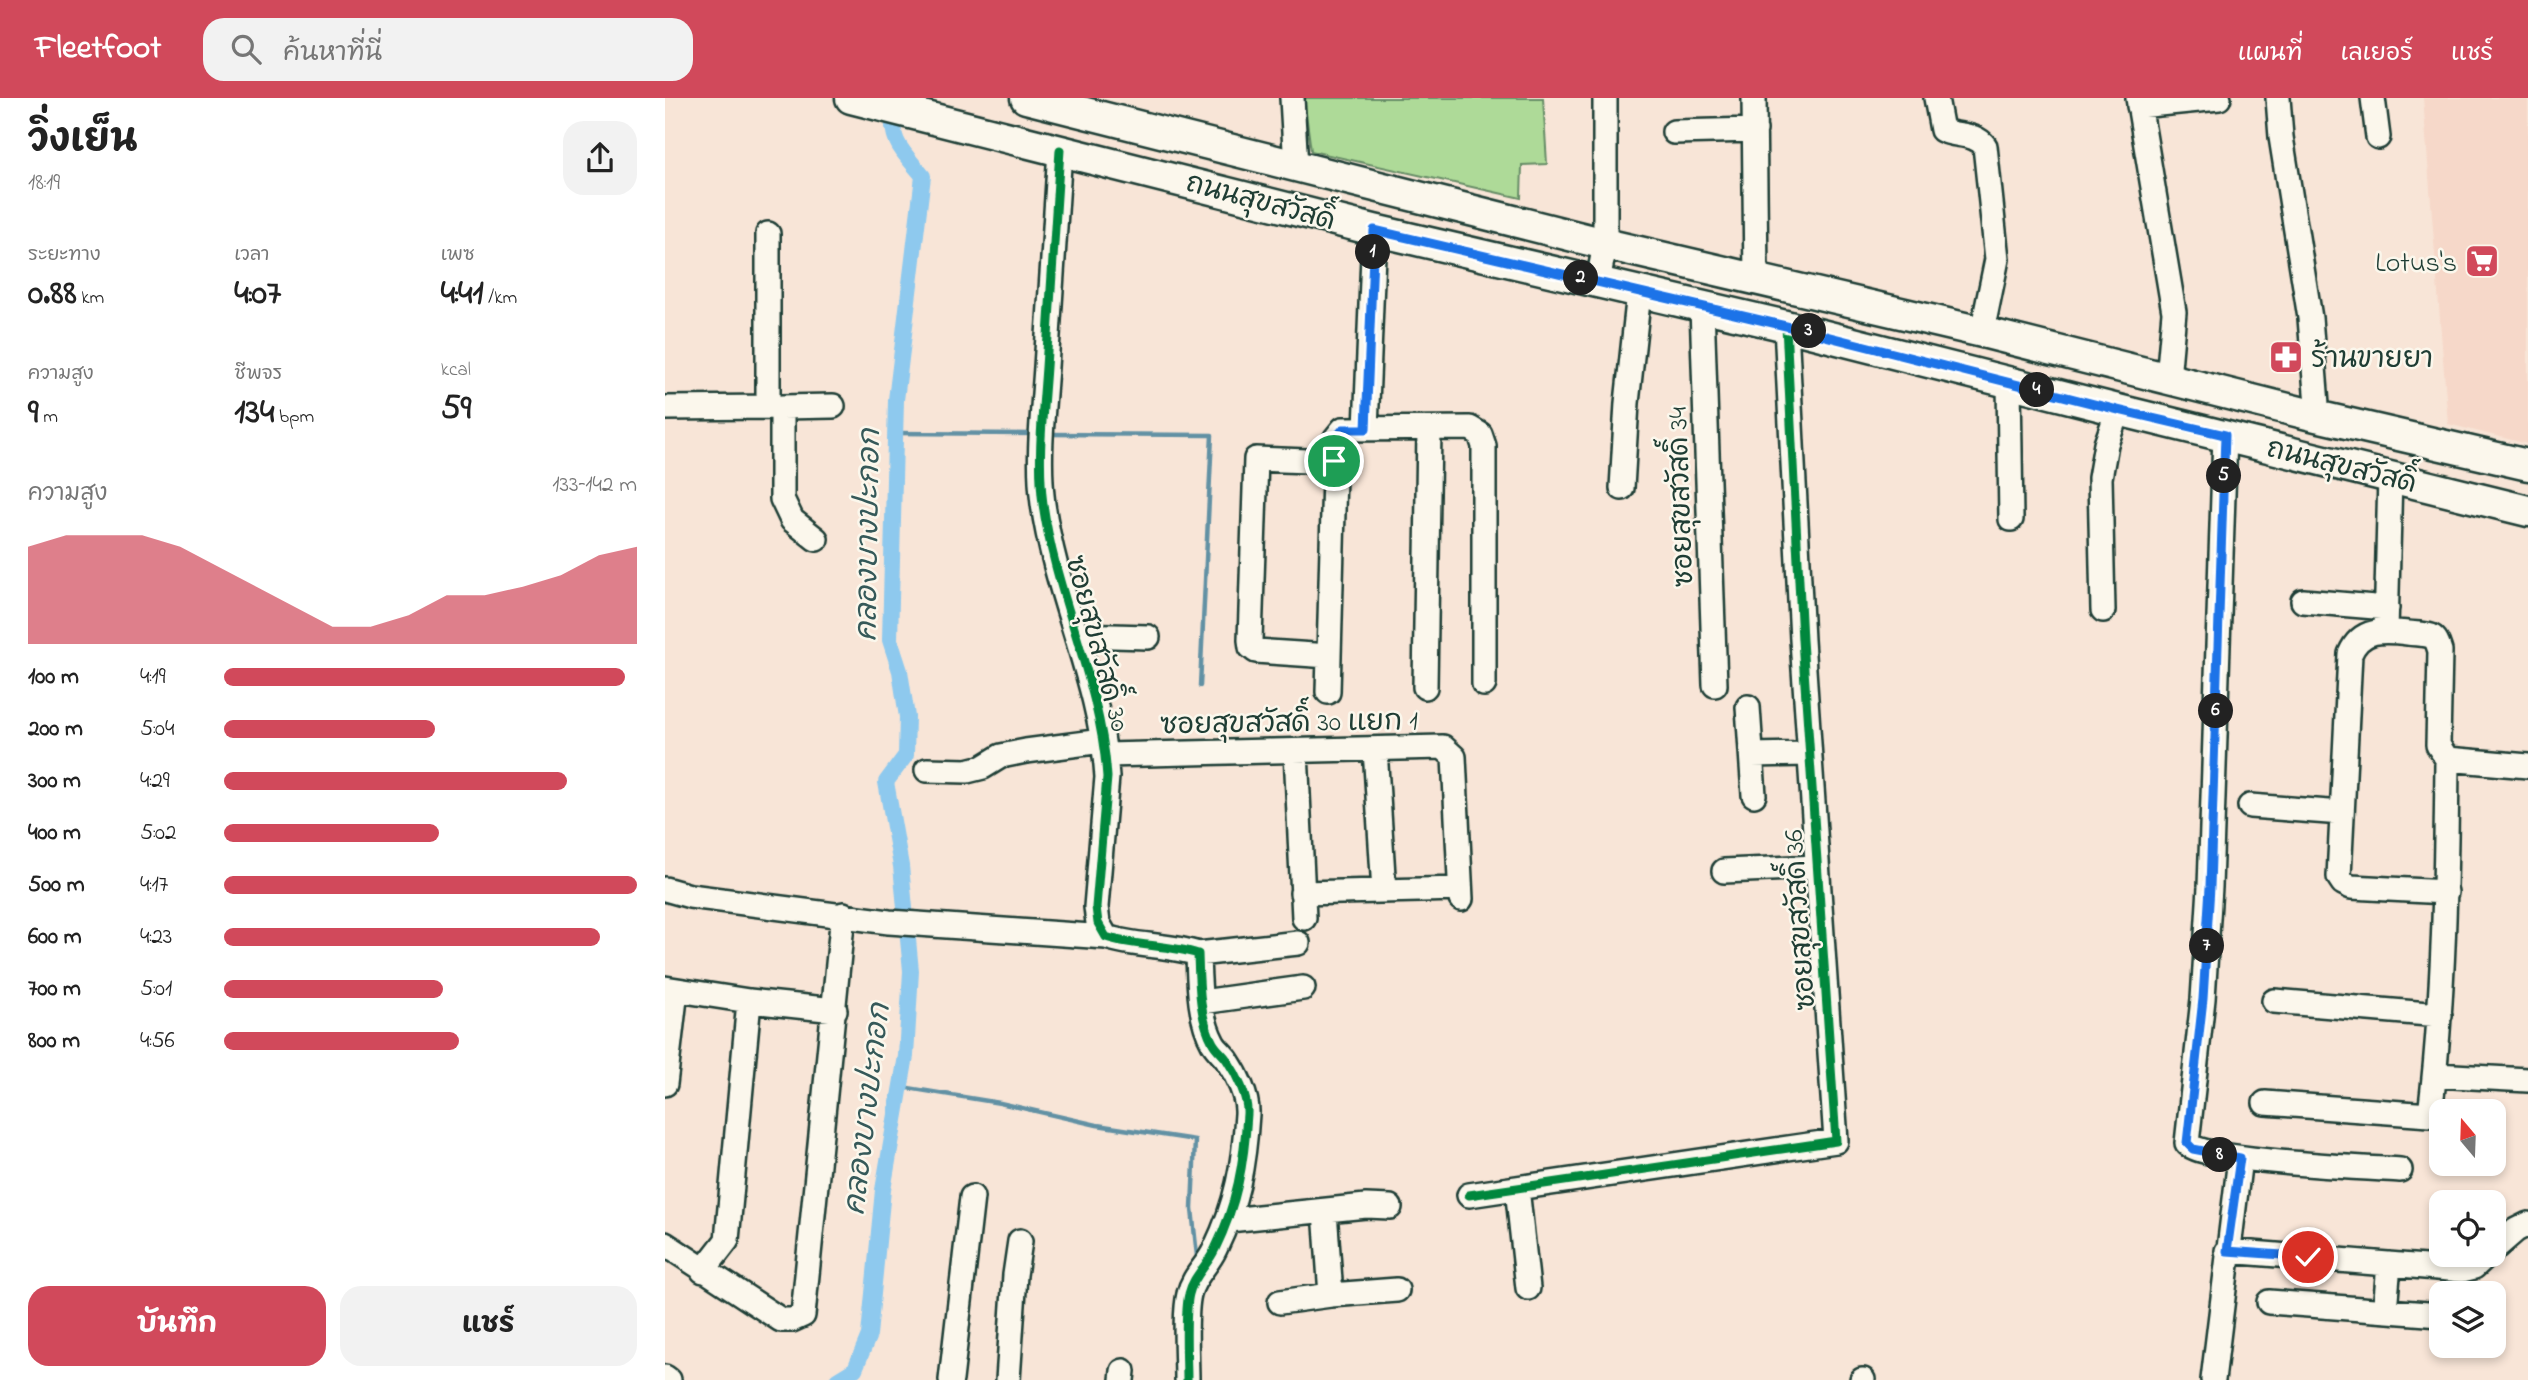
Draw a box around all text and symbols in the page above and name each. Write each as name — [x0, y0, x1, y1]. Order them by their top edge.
search box — [203, 18, 693, 81]
text: Fleetfoot — [35, 25, 161, 73]
icon: search — [227, 30, 265, 68]
text: ค้นหาที่นี่ — [283, 35, 382, 73]
text: แผนที่ — [2238, 37, 2303, 72]
text: เลเยอร์ — [2341, 37, 2413, 72]
text: แชร์ — [2451, 37, 2493, 72]
text: วิ่งเย็น — [28, 113, 137, 169]
button: share — [563, 121, 637, 195]
street label: ถนนสุขสวัสดิ์ — [1181, 156, 1341, 243]
text: 18:19 — [28, 167, 60, 200]
pin: 1 — [1355, 234, 1391, 270]
text: 1 — [1369, 238, 1376, 265]
text: ระยะทาง — [28, 242, 101, 269]
text: เวลา — [234, 242, 269, 269]
text: เพซ — [441, 242, 475, 269]
supermarket icon: Lotus's — [2463, 242, 2501, 280]
place label: Lotus's — [2375, 244, 2457, 285]
pin: 2 — [1563, 260, 1599, 296]
text: 2 — [1576, 264, 1585, 291]
text: 0.88 — [28, 269, 77, 320]
text: 4:07 — [234, 269, 281, 320]
text: 4:41 — [441, 269, 484, 320]
text: km — [77, 285, 104, 312]
text: /km — [484, 285, 517, 312]
pin: 3 — [1791, 314, 1827, 348]
text: 3 — [1805, 317, 1812, 344]
pharmacy icon: ร้านขายยา — [2267, 338, 2305, 376]
place label: ร้านขายยา — [2311, 339, 2433, 381]
text: kcal — [441, 357, 471, 384]
text: ความสูง — [28, 361, 94, 388]
text: ชีพจร — [234, 361, 282, 388]
pin: 4 — [2019, 372, 2055, 408]
text: 4 — [2033, 376, 2040, 403]
text: 59 — [441, 384, 471, 435]
text: 9 — [28, 388, 39, 439]
text: 134 — [234, 388, 274, 439]
text: m — [39, 404, 58, 431]
text: bpm — [274, 404, 314, 431]
street label: ซอยสุขสวัสดิ์ 34 — [1651, 406, 1706, 588]
street label: ถนนสุขสวัสดิ์ — [2262, 421, 2422, 506]
water label: คลองบางปะกอก — [846, 427, 894, 642]
pin — [1304, 431, 1364, 491]
icon: arrive — [1315, 442, 1353, 480]
pin: 5 — [2207, 458, 2241, 494]
text: 5 — [2218, 462, 2229, 489]
text: 133–142 m — [552, 469, 637, 502]
text: ความสูง — [28, 478, 107, 511]
street label: ซอยสุขสวัสดิ์ 30 — [1052, 549, 1146, 737]
text: 100 m — [28, 661, 79, 694]
text: 4:19 — [140, 661, 166, 694]
street label: ซอยสุขสวัสดิ์ 30 แยก 1 — [1160, 694, 1419, 747]
pin: 6 — [2199, 694, 2233, 728]
text: 6 — [2211, 697, 2220, 724]
text: 200 m — [28, 713, 83, 746]
text: 5:04 — [140, 713, 175, 746]
text: 300 m — [28, 765, 81, 798]
text: 4:29 — [140, 765, 170, 798]
text: 400 m — [28, 817, 81, 850]
text: 5:02 — [140, 817, 176, 850]
street label: ซอยสุขสวัสดิ์ 36 — [1767, 828, 1828, 1012]
text: 500 m — [28, 869, 85, 902]
text: 4:17 — [140, 869, 168, 902]
text: 600 m — [28, 921, 82, 954]
text: 4:23 — [140, 921, 172, 954]
pin: 7 — [2189, 928, 2225, 964]
text: 7 — [2203, 932, 2210, 959]
text: 700 m — [28, 973, 81, 1006]
text: 5:01 — [140, 973, 172, 1006]
water label: คลองบางปะกอก — [834, 1000, 904, 1218]
text: 800 m — [28, 1025, 80, 1058]
text: 4:56 — [140, 1025, 175, 1058]
north arrow — [2429, 1099, 2506, 1176]
map controls — [2429, 1099, 2506, 1358]
pin: 8 — [2203, 1138, 2237, 1172]
text: 8 — [2216, 1141, 2223, 1168]
button: locate — [2429, 1190, 2506, 1267]
pin — [2278, 1227, 2338, 1287]
icon: check — [2289, 1238, 2327, 1276]
button: layers — [2429, 1281, 2506, 1358]
button: บันทึก — [28, 1286, 326, 1366]
button: แชร์ — [340, 1286, 637, 1366]

